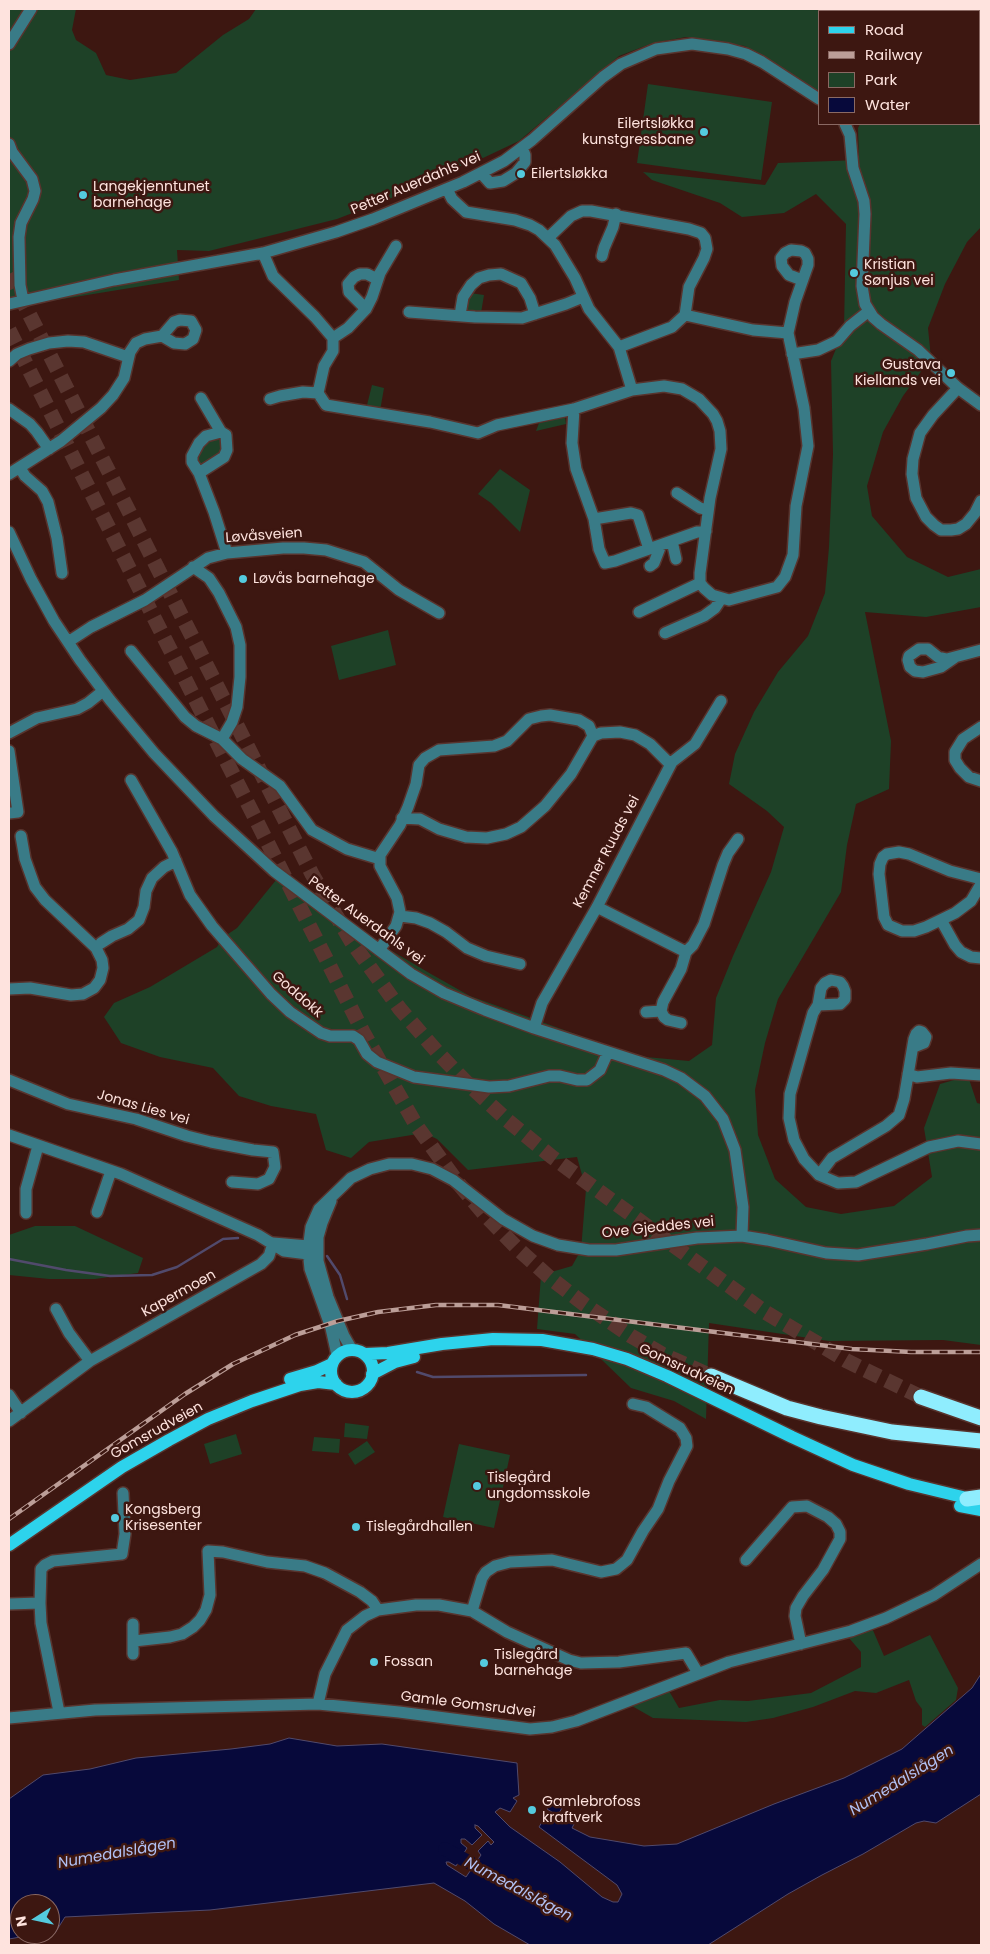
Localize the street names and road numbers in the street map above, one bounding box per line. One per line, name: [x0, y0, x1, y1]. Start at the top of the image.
street label: Petter Auerdahls vei: [349, 149, 483, 219]
street label: Løvåsveien: [225, 525, 303, 547]
street label: Kemner Ruuds vei: [570, 793, 644, 911]
street label: Petter Auerdahls vei: [305, 873, 427, 969]
street label: Goddokk: [268, 968, 326, 1022]
street label: Jonas Lies vei: [95, 1087, 191, 1129]
street label: Ove Gjeddes vei: [601, 1214, 715, 1242]
street label: Kapermoen: [139, 1267, 219, 1321]
street label: Gomsrudveien: [636, 1341, 736, 1399]
street label: Gomsrudveien: [108, 1399, 206, 1463]
street label: Gamle Gomsrudvei: [400, 1688, 536, 1722]

